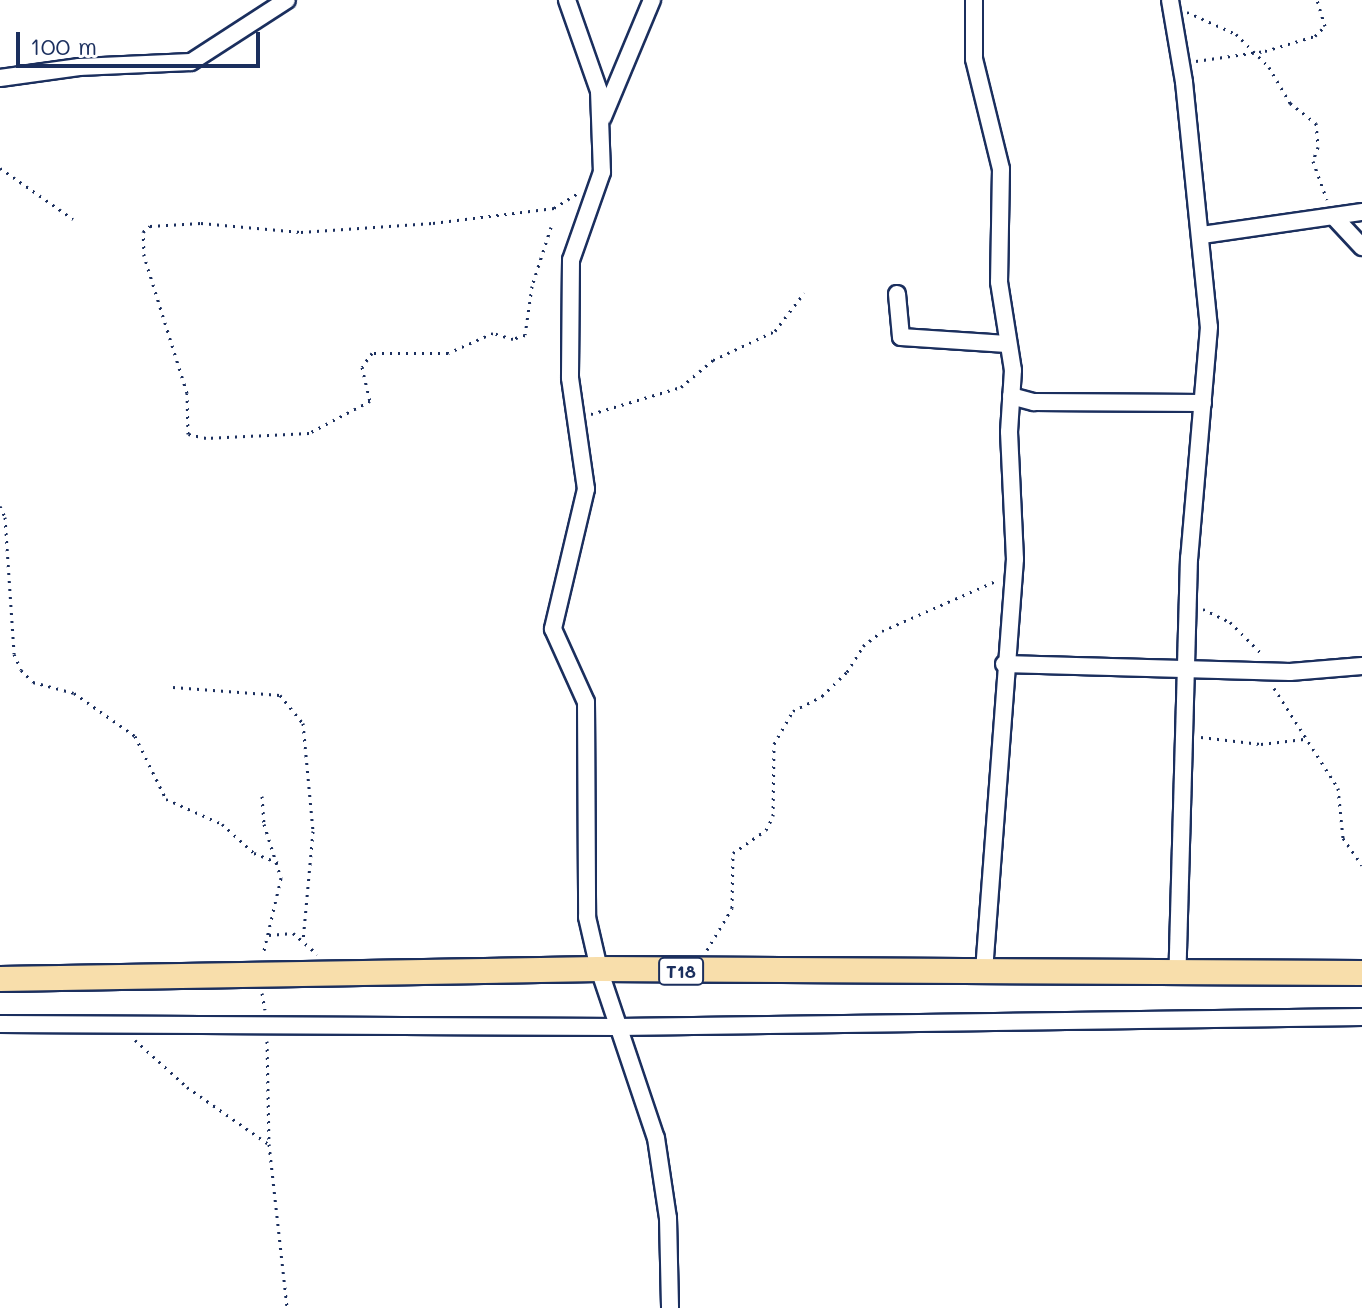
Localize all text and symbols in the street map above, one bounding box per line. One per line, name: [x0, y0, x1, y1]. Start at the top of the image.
scale bar: [20, 16, 264, 66]
text: 100 m: [30, 30, 97, 61]
road number: T18: [657, 957, 705, 985]

